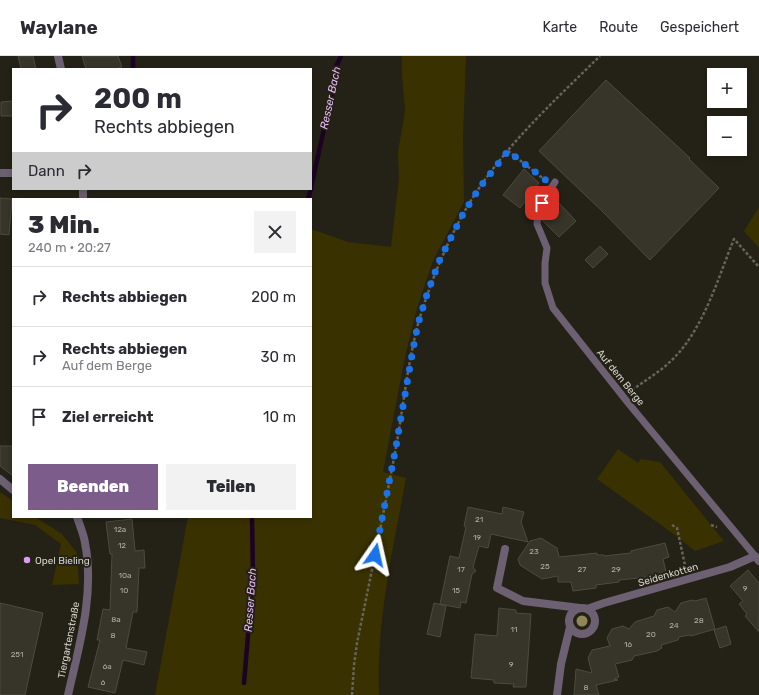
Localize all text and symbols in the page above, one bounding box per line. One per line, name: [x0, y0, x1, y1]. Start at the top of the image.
text: Waylane: [20, 16, 98, 39]
text: Karte: [542, 19, 577, 36]
text: Route: [599, 19, 638, 36]
text: Gespeichert: [660, 19, 739, 36]
water label: Resser Bach: [317, 65, 344, 131]
map controls: [707, 68, 747, 156]
button: +: [707, 68, 747, 108]
text: 200 m: [94, 82, 182, 115]
icon: right: [28, 84, 80, 136]
text: Rechts abbiegen: [94, 116, 235, 138]
button: −: [707, 116, 747, 156]
icon: right: [73, 160, 95, 182]
text: Dann: [28, 162, 65, 180]
pin: [525, 186, 559, 220]
icon: arrive: [531, 192, 553, 214]
text: 3 Min.: [28, 211, 100, 239]
button: close: [254, 211, 296, 253]
text: 240 m · 20:27: [28, 240, 111, 255]
icon: right: [28, 286, 50, 308]
text: Rechts abbiegen: [62, 288, 187, 306]
text: 200 m: [251, 288, 296, 306]
text: Rechts abbiegen: [62, 340, 187, 358]
icon: right: [28, 346, 50, 368]
street label: Auf dem Berge: [594, 347, 647, 409]
text: 30 m: [260, 348, 296, 366]
text: Auf dem Berge: [62, 358, 152, 373]
icon: arrive: [28, 406, 50, 428]
text: Ziel erreicht: [62, 408, 154, 426]
text: 10 m: [263, 408, 296, 426]
button: Beenden: [28, 464, 158, 510]
button: Teilen: [166, 464, 296, 510]
house number: 21: [475, 515, 483, 524]
house number: 12a: [114, 525, 126, 534]
house number: 19: [473, 533, 481, 542]
position arrow: [354, 534, 396, 576]
house number: 12: [118, 541, 126, 550]
house number: 23: [529, 547, 539, 556]
marker: Opel Bieling: [22, 555, 32, 565]
place label: Opel Bieling: [35, 555, 90, 567]
street label: Seidenkotten: [637, 561, 700, 589]
house number: 25: [540, 562, 550, 571]
house number: 17: [457, 565, 465, 574]
house number: 27: [578, 565, 586, 574]
house number: 29: [611, 565, 621, 574]
water label: Resser Bach: [242, 567, 259, 632]
house number: 10a: [119, 571, 131, 580]
house number: 9: [743, 584, 748, 593]
house number: 10: [120, 586, 128, 595]
house number: 15: [452, 586, 460, 595]
street label: Tiergartenstraße: [56, 600, 82, 680]
house number: 8a: [111, 615, 121, 624]
house number: 28: [694, 616, 704, 625]
house number: 24: [669, 621, 679, 630]
house number: 11: [511, 625, 517, 634]
house number: 20: [646, 630, 656, 639]
house number: 8: [110, 631, 116, 640]
house number: 16: [624, 640, 632, 649]
house number: 251: [11, 650, 23, 659]
house number: 9: [509, 660, 514, 669]
house number: 6a: [102, 662, 112, 671]
house number: 6: [101, 678, 106, 687]
house number: 8: [583, 683, 589, 692]

